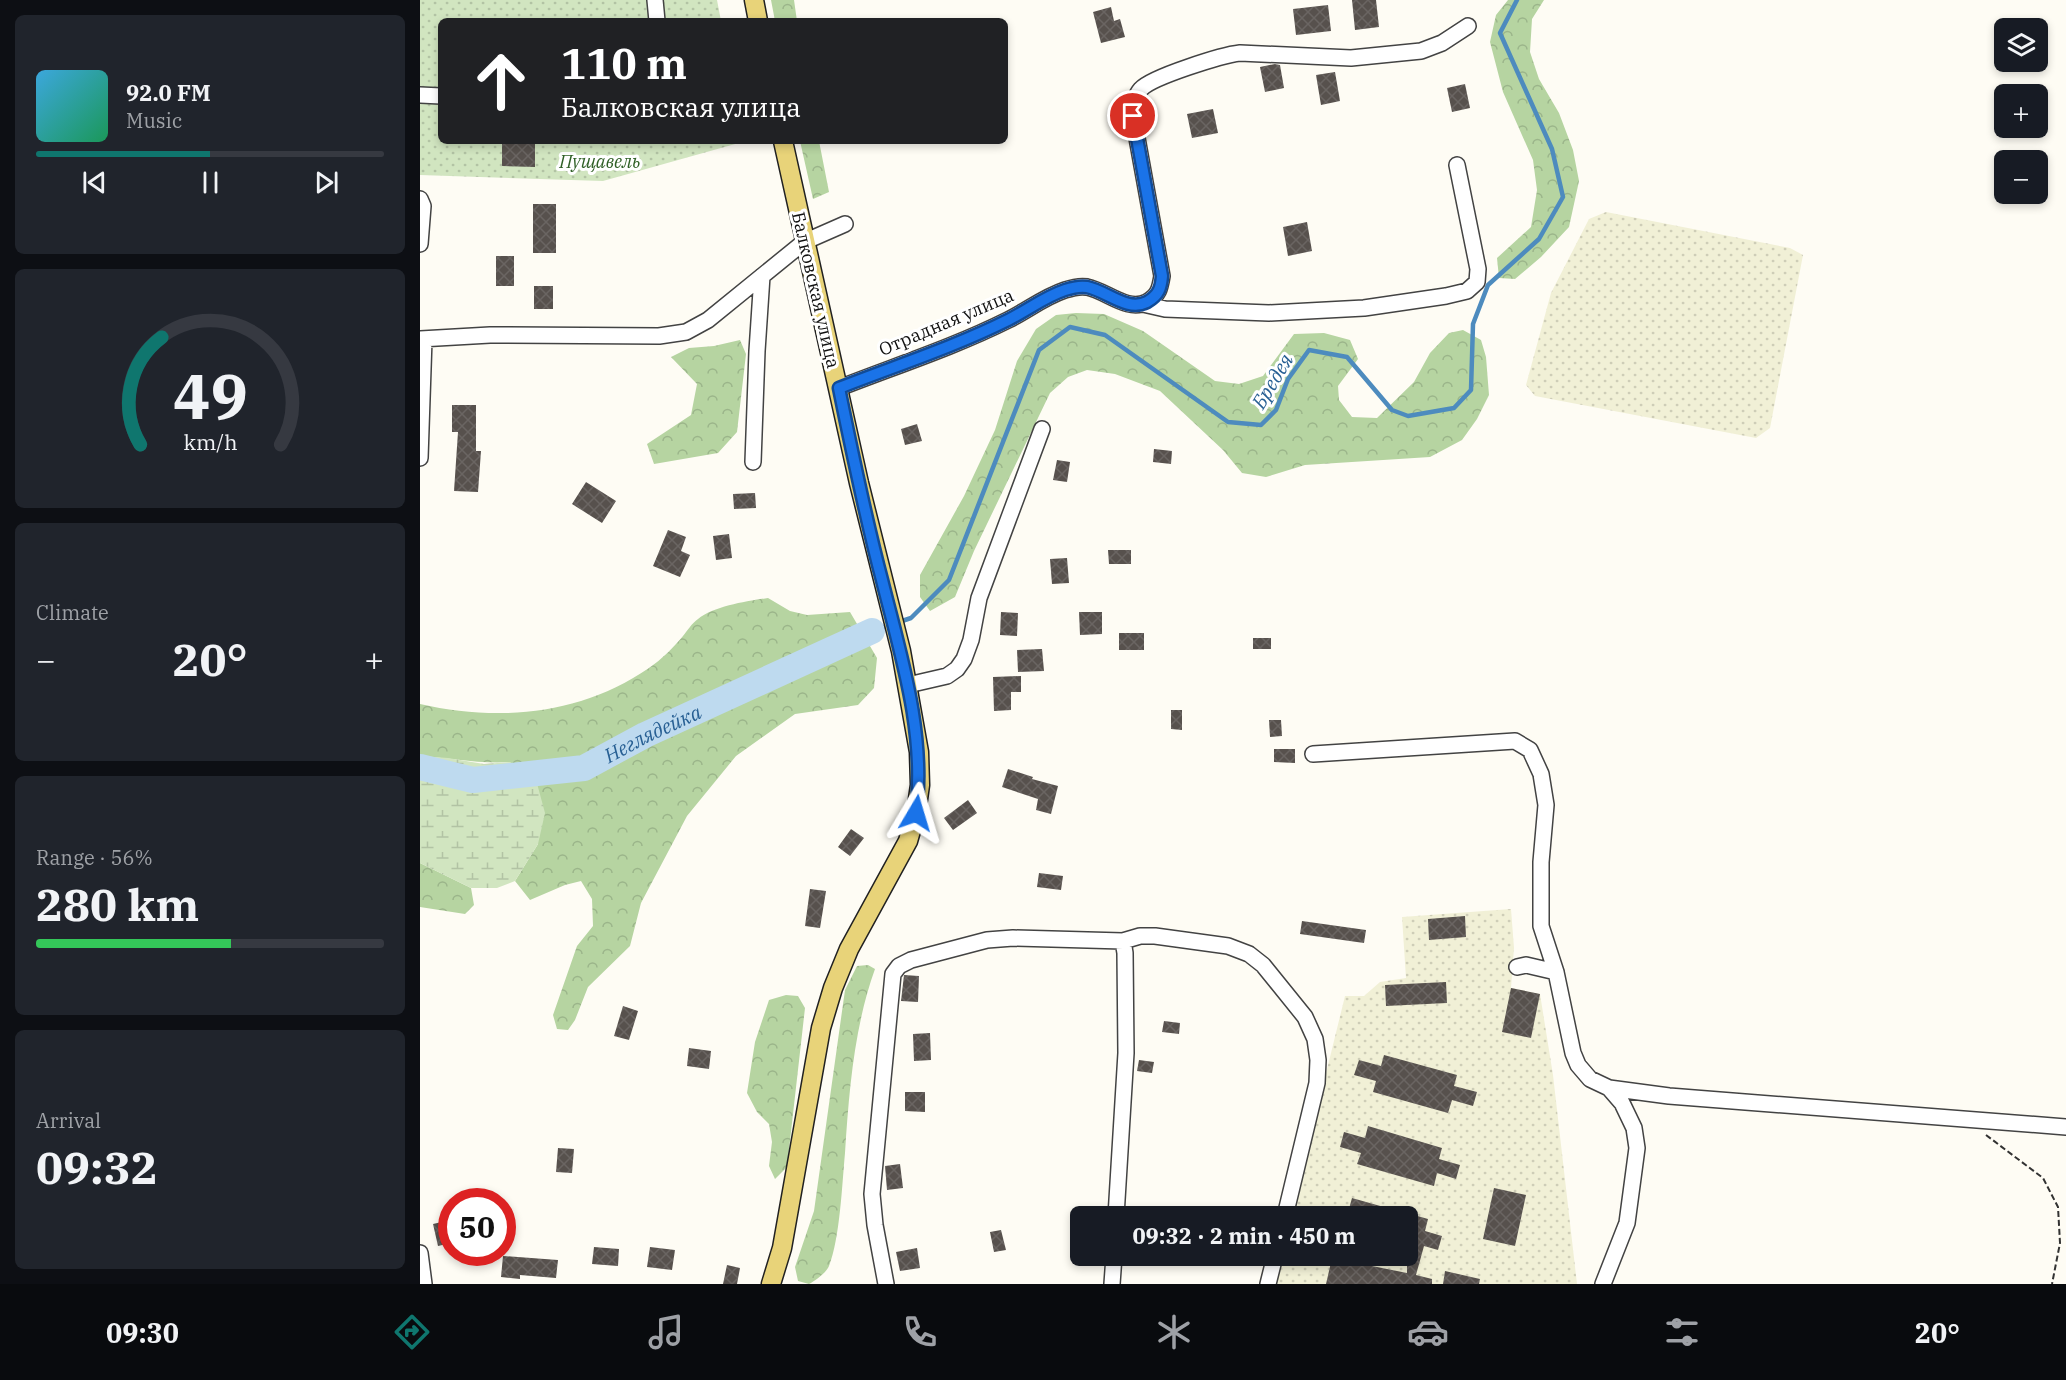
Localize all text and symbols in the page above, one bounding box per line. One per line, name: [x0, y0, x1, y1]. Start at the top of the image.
map controls: [1994, 18, 2048, 204]
button: layers: [1994, 18, 2048, 72]
text: 110 m: [561, 36, 687, 91]
icon: ahead: [462, 42, 540, 120]
text: 92.0 FM: [126, 78, 211, 107]
button: +: [1994, 84, 2048, 138]
text: Балковская улица: [561, 89, 801, 124]
pin: [1107, 90, 1158, 141]
icon: arrive: [1116, 99, 1149, 132]
text: Music: [126, 107, 182, 134]
park label: Пущавель: [558, 150, 641, 173]
button: −: [1994, 150, 2048, 204]
icon: previous: [78, 166, 111, 199]
icon: pause: [194, 166, 227, 199]
icon: next: [310, 166, 343, 199]
street label: Балковская улица: [787, 209, 845, 371]
street label: Отрадная улица: [875, 283, 1017, 361]
water label: Бредея: [1244, 348, 1299, 415]
text: 49: [173, 355, 247, 436]
text: km/h: [183, 429, 237, 457]
text: Climate: [36, 599, 109, 626]
text: 20°: [172, 630, 248, 688]
text: −: [36, 638, 56, 681]
text: +: [364, 638, 384, 681]
water label: Неглядейка: [598, 698, 705, 769]
position arrow: [884, 781, 948, 845]
text: Range · 56%: [36, 844, 153, 871]
text: 280 km: [36, 875, 199, 933]
text: Arrival: [36, 1107, 101, 1134]
text: 09:32: [36, 1138, 158, 1196]
speed limit sign: 50: [438, 1188, 516, 1266]
text: 09:32 · 2 min · 450 m: [1132, 1221, 1356, 1250]
icon: directions: [391, 1311, 433, 1353]
icon: music: [645, 1311, 687, 1353]
icon: phone: [899, 1311, 941, 1353]
icon: climate: [1153, 1311, 1195, 1353]
icon: car: [1407, 1311, 1449, 1353]
icon: filters: [1661, 1311, 1703, 1353]
text: 09:30: [106, 1315, 179, 1350]
text: 20°: [1915, 1315, 1960, 1350]

